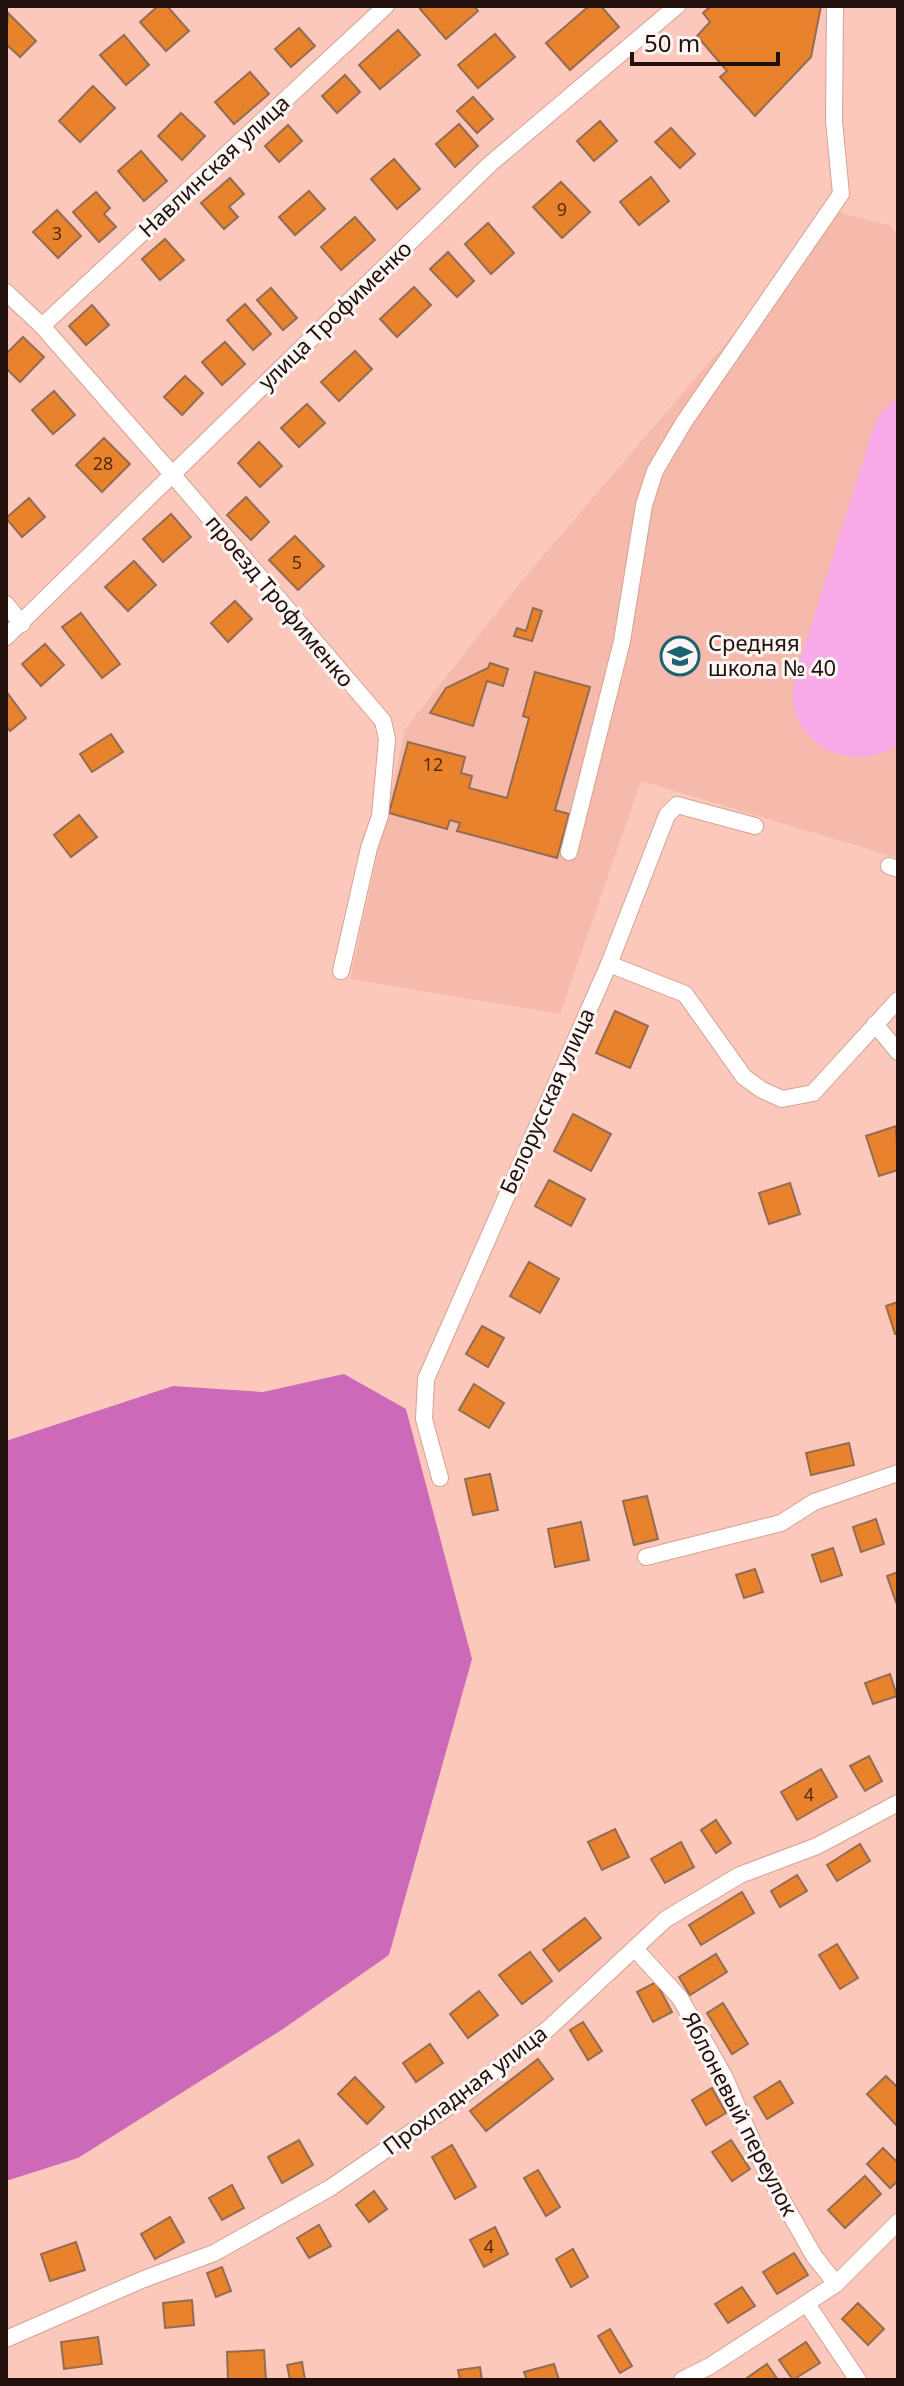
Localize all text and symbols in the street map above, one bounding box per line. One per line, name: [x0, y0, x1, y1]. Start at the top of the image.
scale bar: [632, 16, 778, 66]
text: 50 m: [644, 26, 700, 59]
street label: Навлинская улица: [131, 87, 295, 243]
house number: 9: [557, 197, 567, 221]
house number: 3: [52, 221, 62, 245]
street label: улица Трофименко: [251, 233, 418, 396]
house number: 28: [93, 451, 113, 475]
street label: проезд Трофименко: [200, 508, 362, 693]
house number: 5: [292, 550, 302, 574]
place label: Средняя школа № 40: [708, 627, 836, 682]
school or university icon: Средняя школа № 40: [659, 635, 701, 677]
house number: 12: [423, 752, 443, 776]
street label: Белорусская улица: [492, 1003, 601, 1198]
house number: 4: [804, 1782, 814, 1806]
street label: Яблоневый переулок: [676, 2006, 806, 2221]
street label: Прохладная улица: [376, 2018, 553, 2161]
house number: 4: [484, 2234, 494, 2258]

